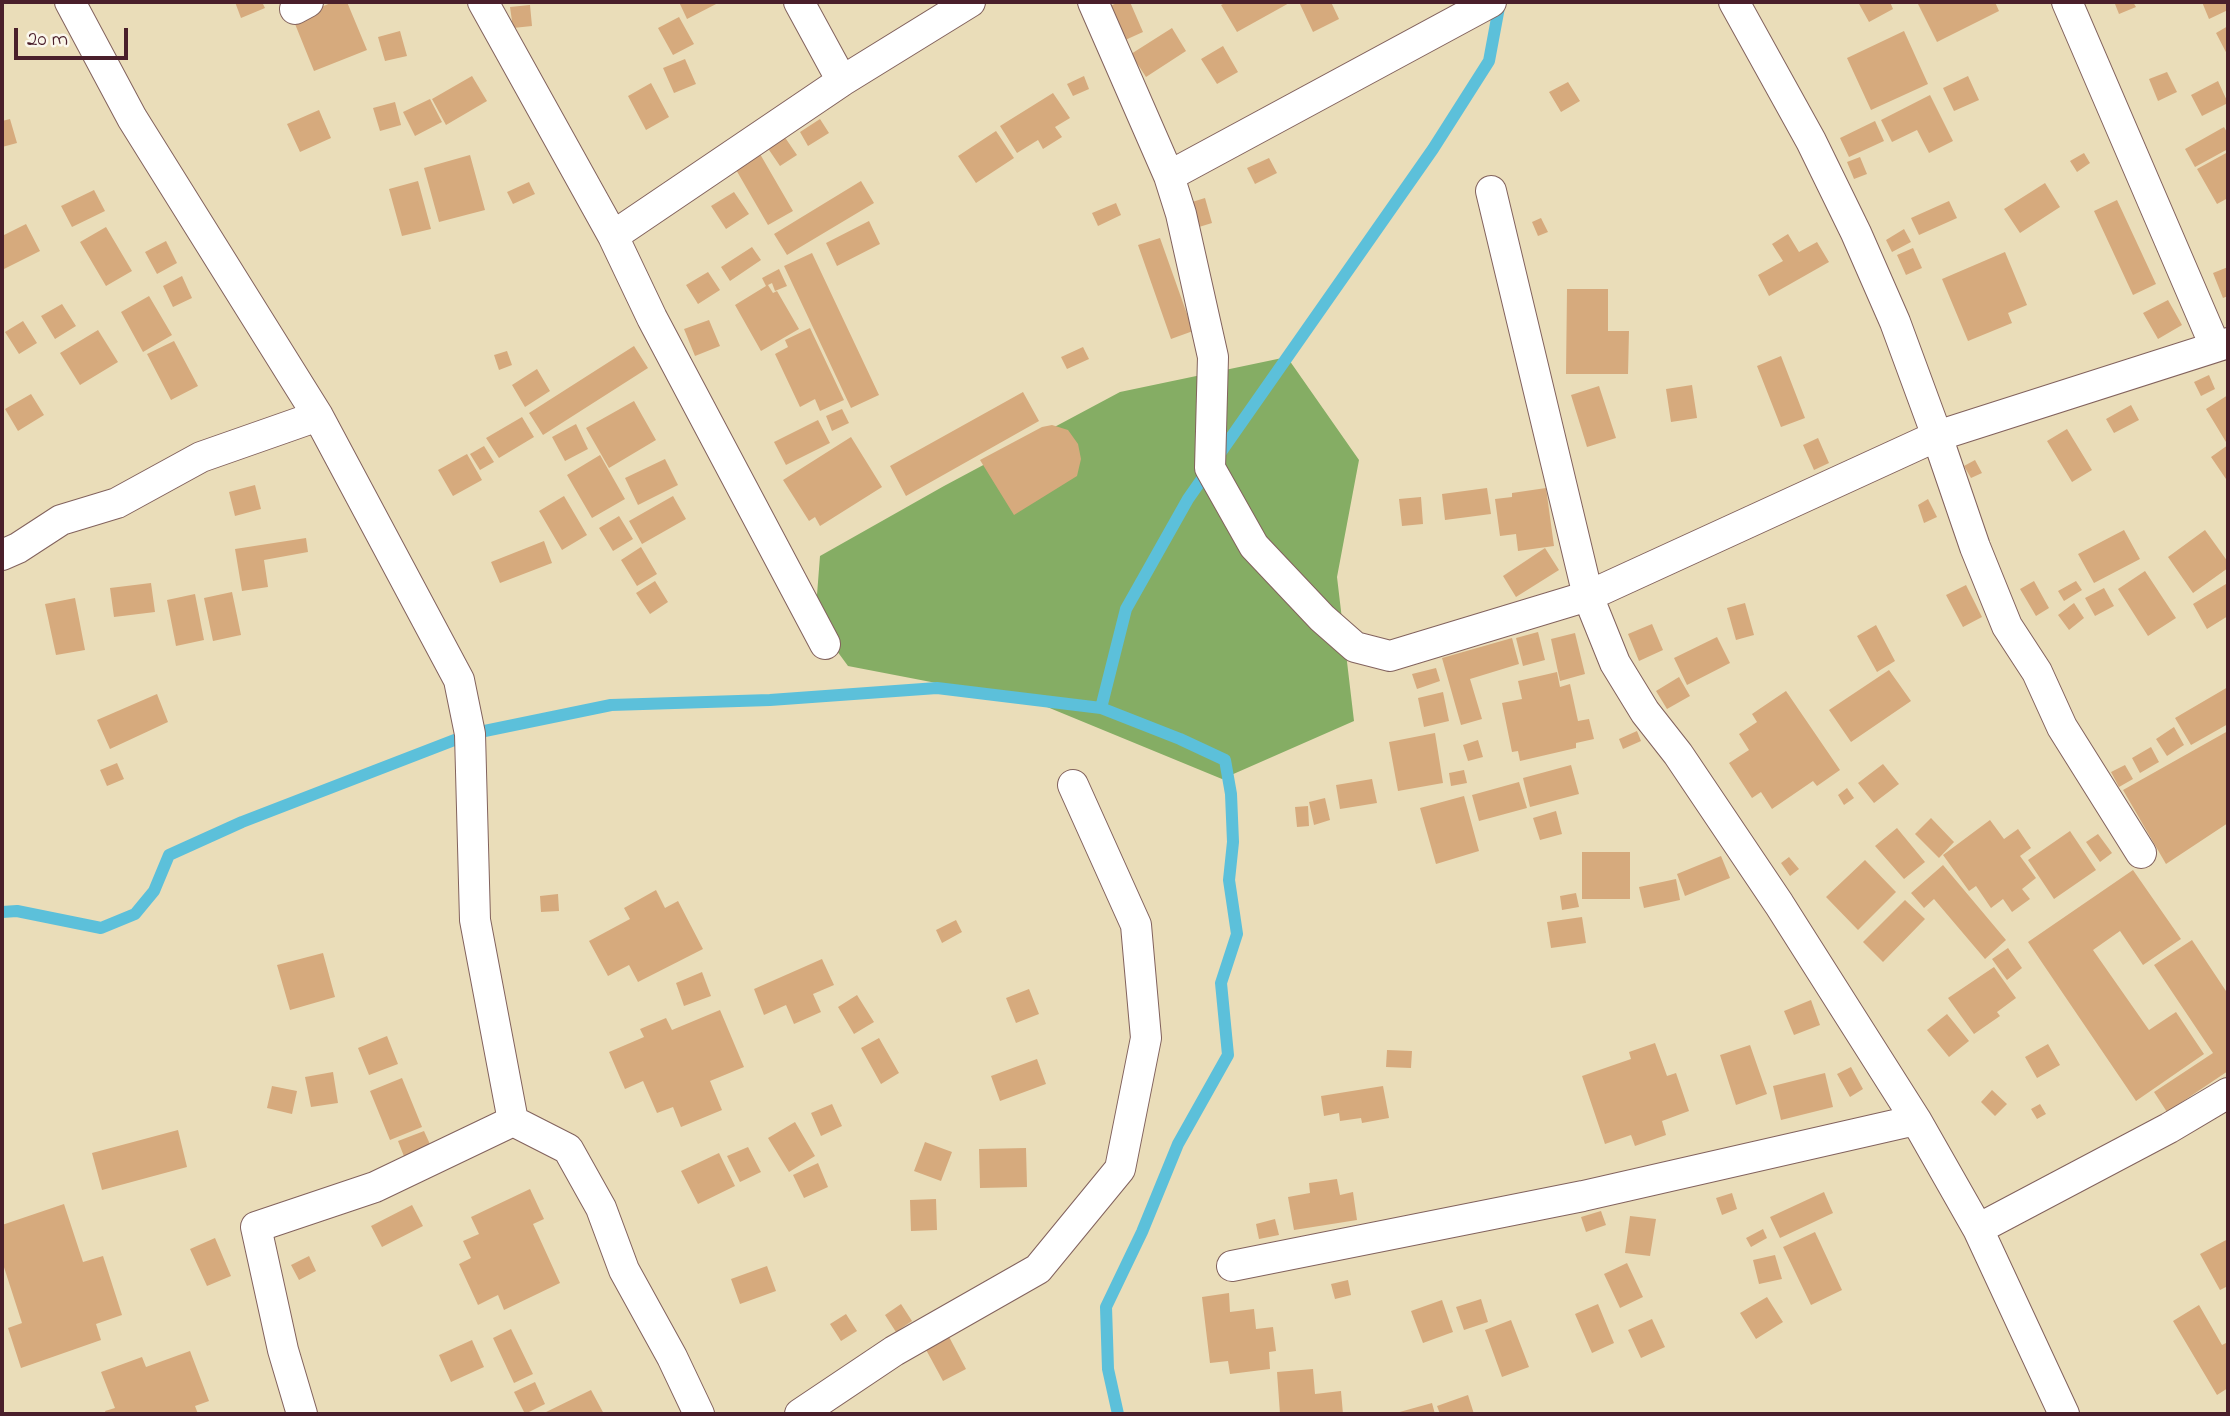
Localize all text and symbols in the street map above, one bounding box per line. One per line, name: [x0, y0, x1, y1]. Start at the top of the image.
scale bar: [18, 14, 131, 58]
text: 20 m: [27, 25, 68, 55]

